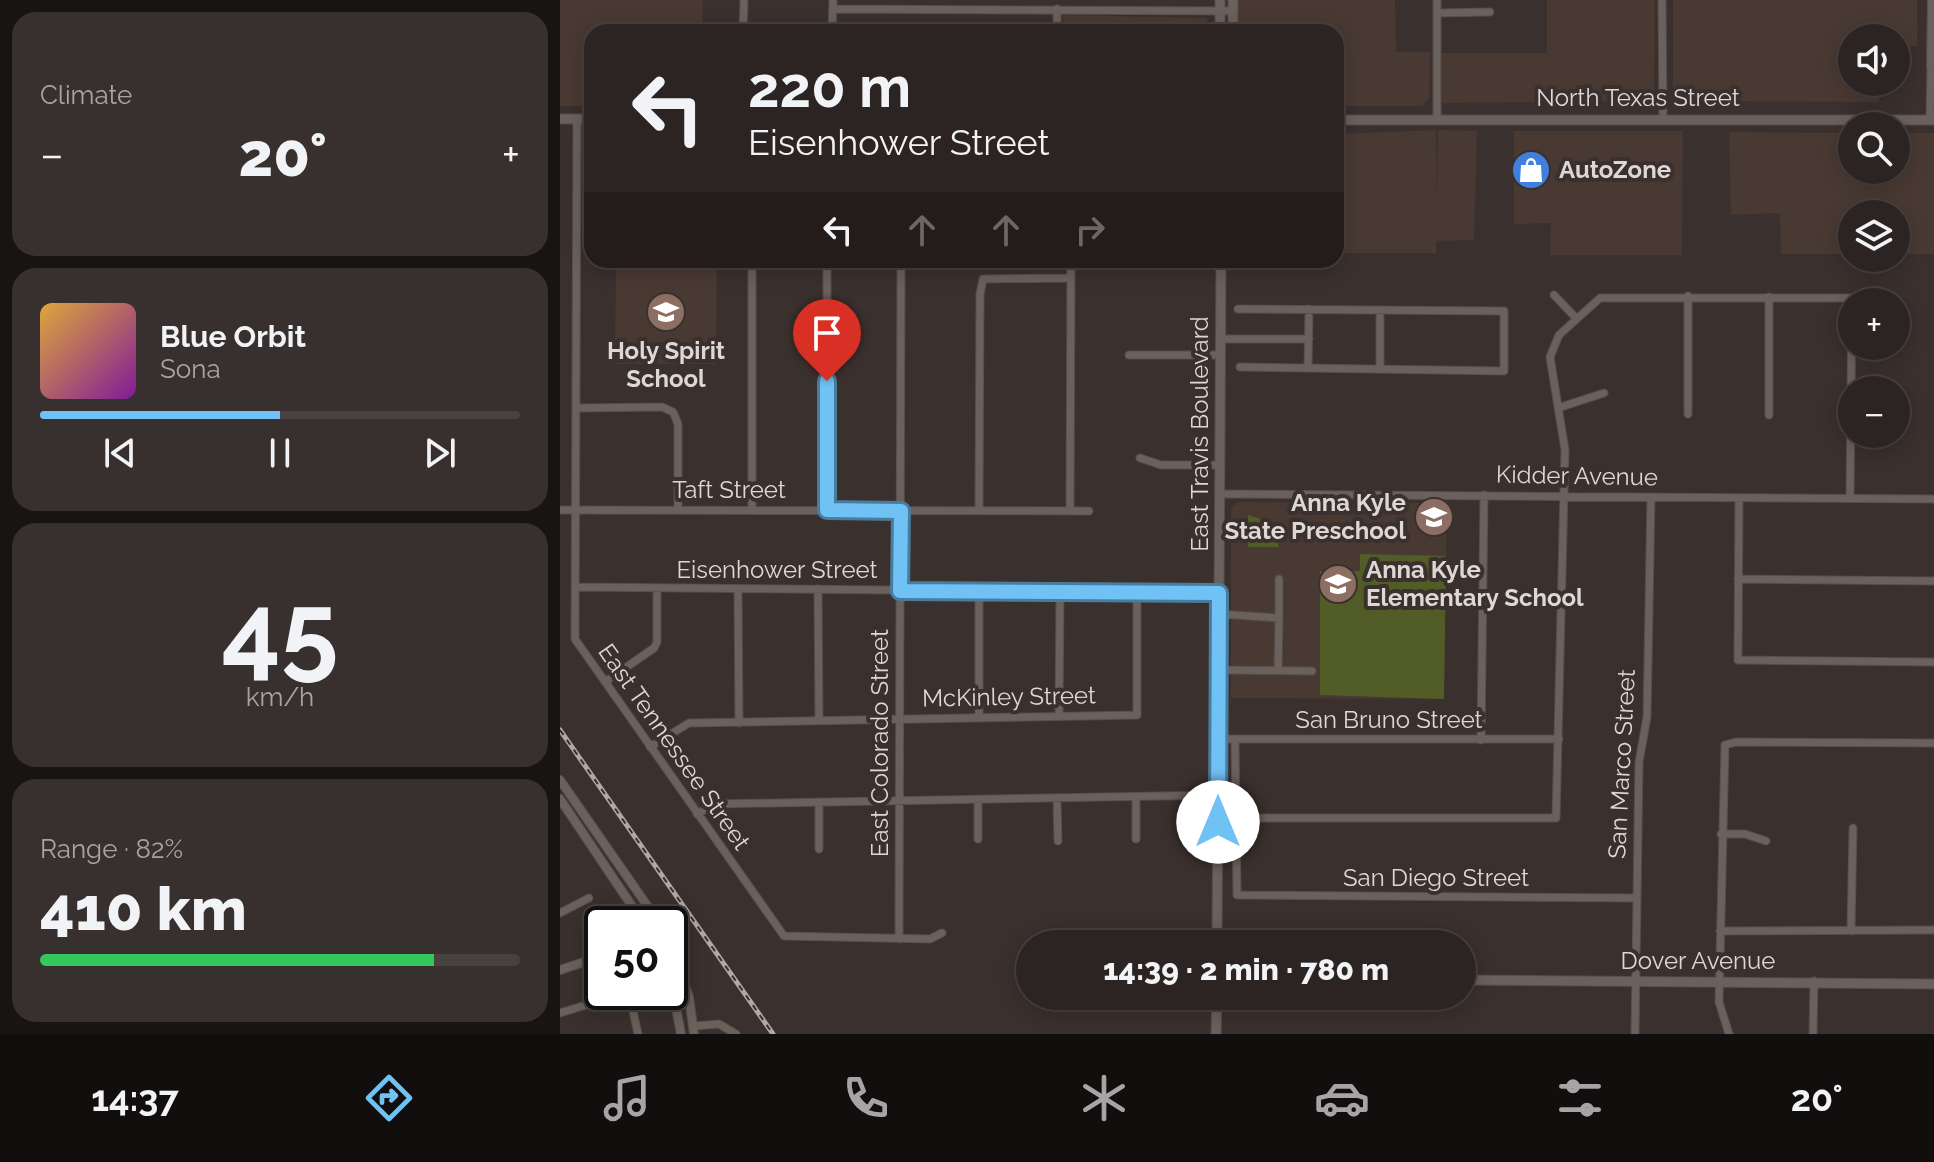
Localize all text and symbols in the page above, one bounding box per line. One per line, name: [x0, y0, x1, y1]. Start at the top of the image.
map controls: [1838, 24, 1910, 448]
button: sound: [1838, 24, 1910, 96]
text: 220 m: [748, 54, 911, 120]
icon: left: [616, 56, 720, 160]
text: Climate: [40, 80, 132, 110]
street label: North Texas Street: [1536, 83, 1740, 112]
button: search: [1838, 112, 1910, 184]
text: 20°: [239, 120, 327, 190]
text: Eisenhower Street: [748, 121, 1050, 163]
text: −: [40, 129, 64, 180]
text: +: [502, 129, 520, 180]
shop icon: AutoZone: [1510, 149, 1552, 191]
place label: AutoZone: [1559, 155, 1671, 184]
button: layers: [1838, 200, 1910, 272]
icon: left: [816, 208, 860, 252]
icon: ahead: [900, 208, 944, 252]
icon: ahead: [984, 208, 1028, 252]
icon: right: [1068, 208, 1112, 252]
button: +: [1838, 288, 1910, 360]
school or university icon: Holy Spirit School: [645, 291, 687, 333]
pin: [793, 299, 861, 381]
icon: arrive: [805, 311, 849, 355]
street label: East Travis Boulevard: [1185, 316, 1214, 552]
text: Blue Orbit: [160, 319, 306, 354]
place label: Holy Spirit School: [607, 336, 725, 393]
text: Sona: [160, 354, 221, 384]
button: −: [1838, 376, 1910, 448]
icon: previous: [98, 431, 142, 475]
icon: pause: [258, 431, 302, 475]
icon: next: [418, 431, 462, 475]
street label: Kidder Avenue: [1496, 460, 1658, 491]
street label: Taft Street: [672, 475, 786, 504]
place label: Anna Kyle State Preschool: [1224, 488, 1406, 545]
school or university icon: Anna Kyle State Preschool: [1413, 496, 1455, 538]
street label: Eisenhower Street: [676, 555, 878, 584]
place label: Anna Kyle Elementary School: [1366, 555, 1584, 612]
school or university icon: Anna Kyle Elementary School: [1317, 563, 1359, 605]
text: 45: [221, 569, 339, 691]
street label: East Colorado Street: [865, 629, 894, 857]
street label: East Tennessee Street: [592, 638, 756, 855]
street label: San Marco Street: [1602, 668, 1641, 860]
street label: McKinley Street: [922, 680, 1096, 713]
text: km/h: [246, 682, 314, 712]
street label: San Bruno Street: [1295, 705, 1483, 734]
position arrow: [1176, 780, 1260, 864]
text: Range · 82%: [40, 834, 183, 864]
street label: San Diego Street: [1343, 863, 1529, 892]
text: 410 km: [40, 874, 247, 944]
speed limit sign: 50: [584, 906, 688, 1010]
street label: Dover Avenue: [1621, 946, 1775, 975]
text: 14:39 · 2 min · 780 m: [1103, 952, 1389, 987]
icon: directions: [361, 1070, 417, 1126]
icon: music: [599, 1070, 655, 1126]
icon: phone: [838, 1070, 894, 1126]
icon: climate: [1076, 1070, 1132, 1126]
icon: car: [1314, 1070, 1370, 1126]
icon: filters: [1552, 1070, 1608, 1126]
text: 14:37: [91, 1077, 179, 1119]
text: 20°: [1791, 1077, 1843, 1119]

